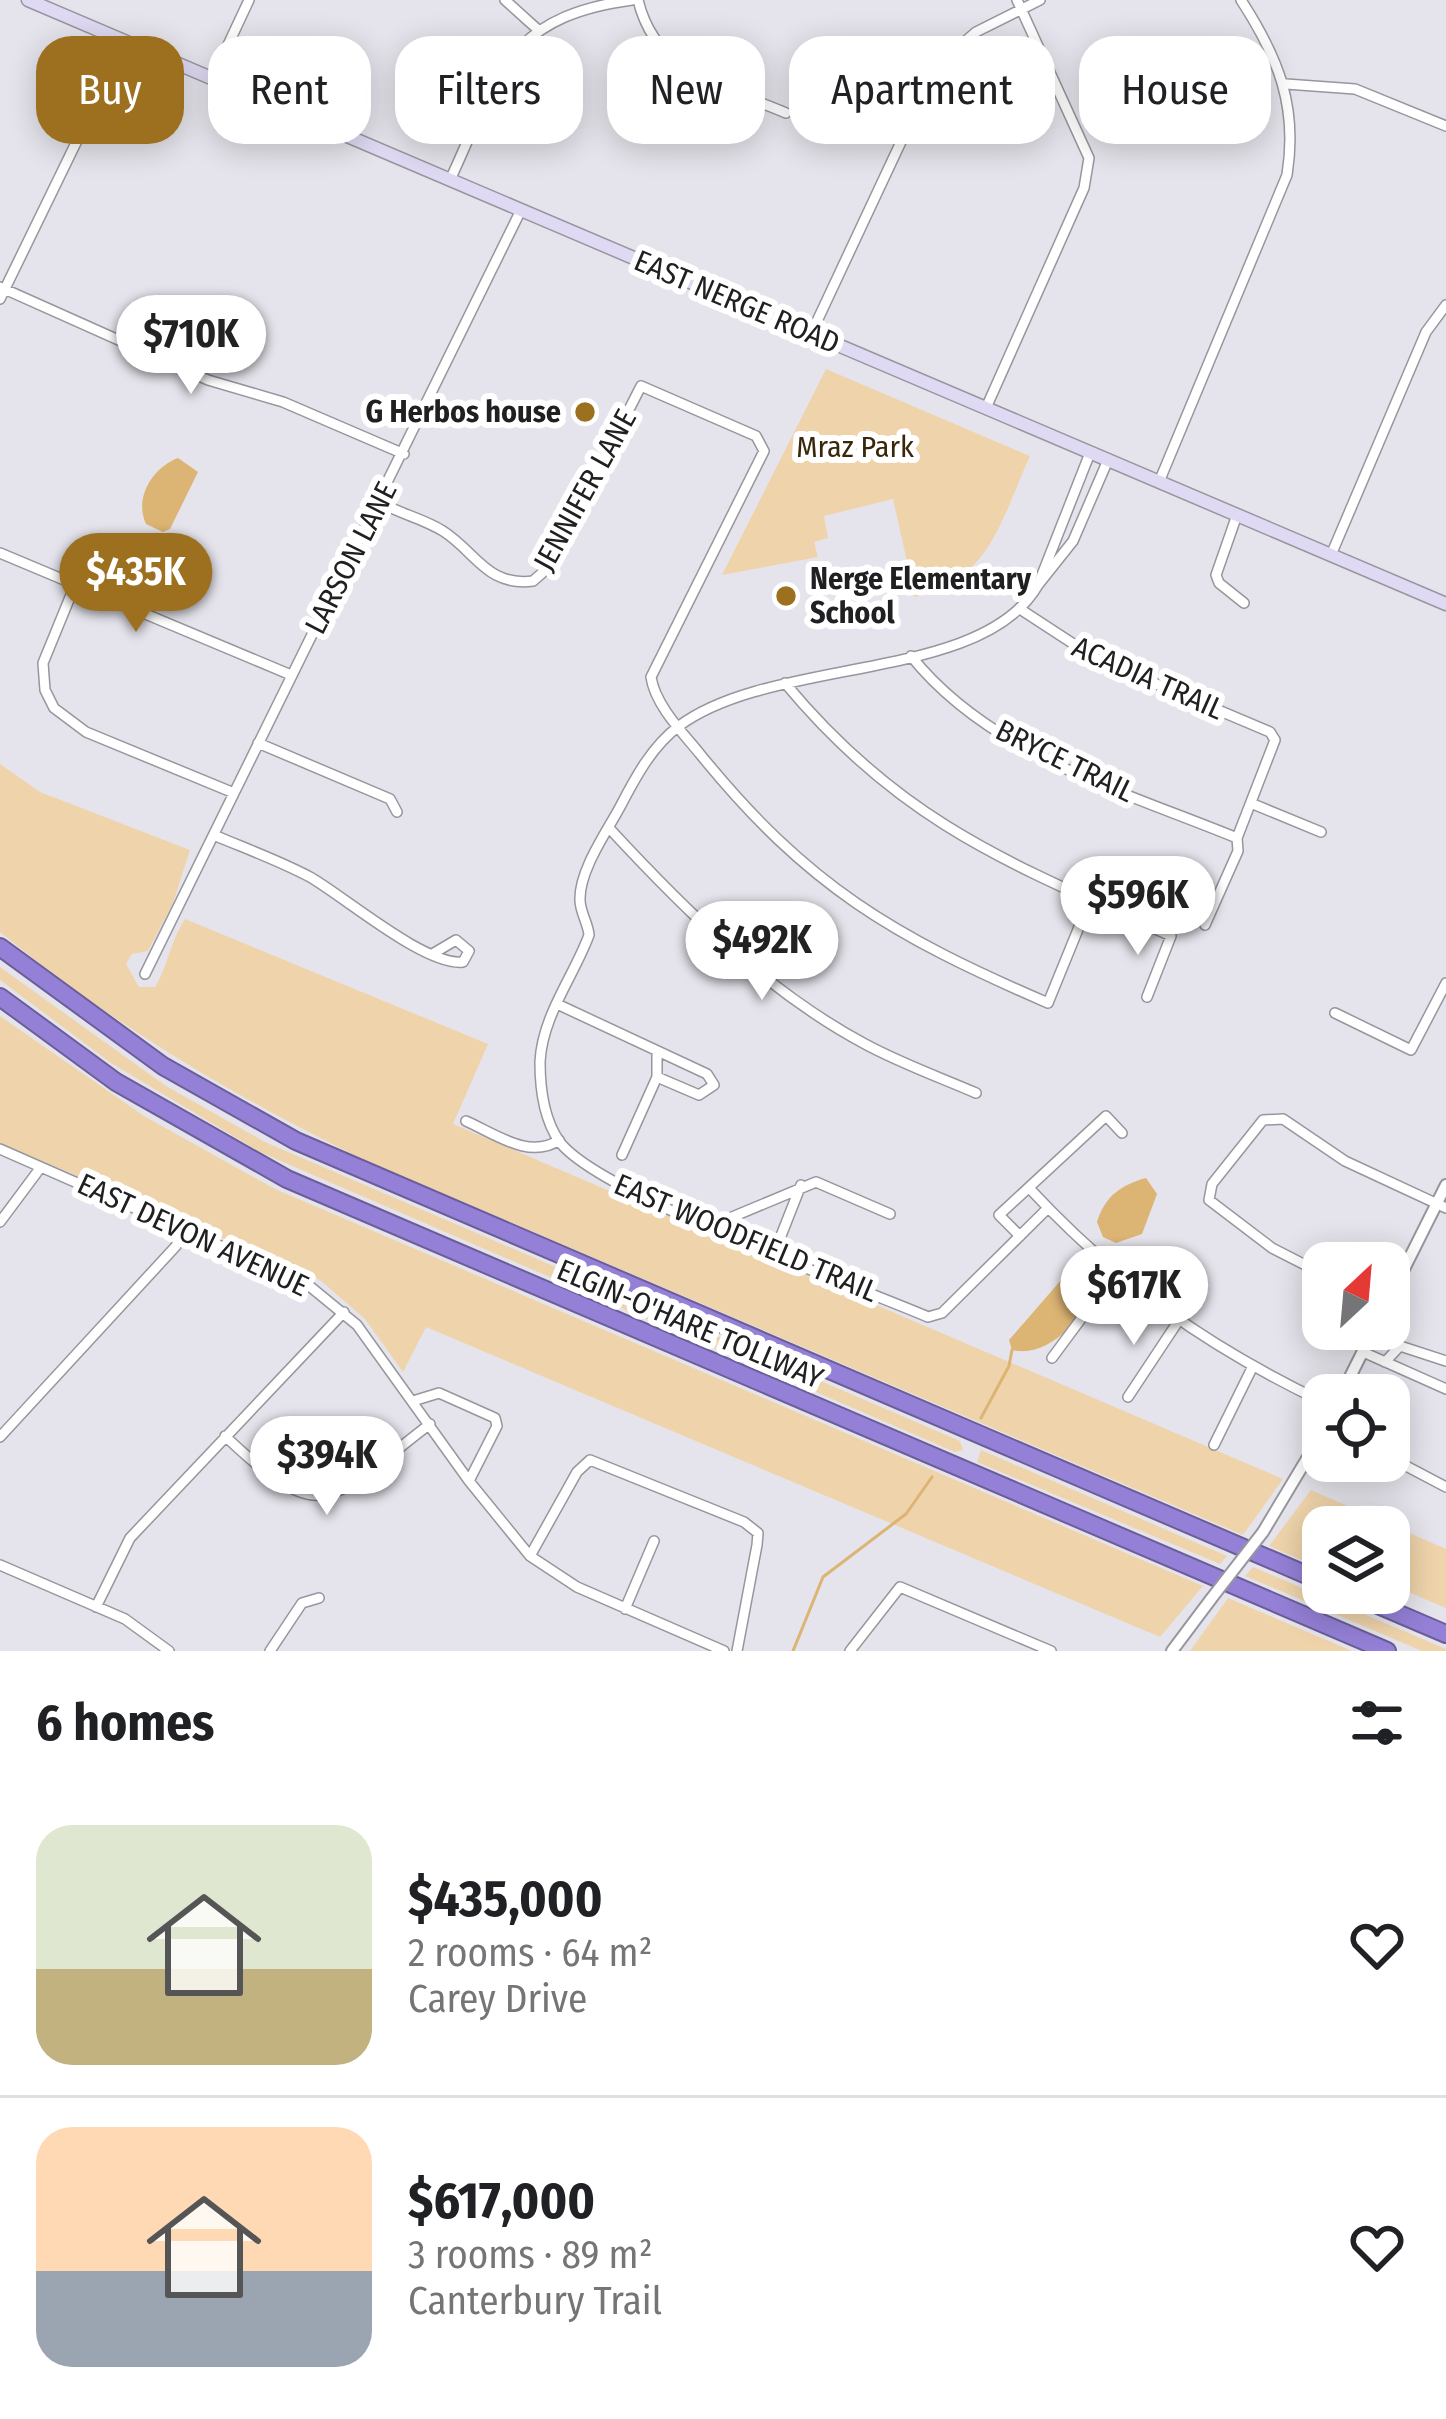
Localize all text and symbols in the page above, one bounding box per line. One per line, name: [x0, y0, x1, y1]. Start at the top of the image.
chip: Buy: [36, 36, 184, 144]
chip: Rent: [208, 36, 371, 144]
chip: Filters: [395, 36, 583, 144]
chip: New: [607, 36, 765, 144]
chip: Apartment: [789, 36, 1055, 144]
chip: House: [1079, 36, 1271, 144]
street label: EAST NERGE ROAD: [629, 243, 845, 361]
pin: $710K: [107, 295, 275, 397]
text: $710K: [143, 311, 239, 357]
place label: G Herbos house: [365, 394, 561, 430]
marker: G Herbos house: [572, 399, 598, 425]
street label: JENNIFER LANE: [526, 403, 644, 577]
park label: Mraz Park: [796, 429, 914, 465]
street label: LARSON LANE: [297, 476, 405, 640]
pin: $435K: [52, 533, 220, 635]
text: $435K: [86, 549, 186, 595]
place label: Nerge Elementary School: [810, 561, 1032, 631]
marker: Nerge Elementary School: [773, 583, 799, 609]
street label: ACADIA TRAIL: [1067, 629, 1229, 727]
street label: BRYCE TRAIL: [990, 712, 1140, 810]
pin: $596K: [1054, 856, 1222, 958]
text: $596K: [1087, 872, 1189, 918]
pin: $492K: [678, 901, 846, 1003]
text: $492K: [712, 917, 812, 963]
street label: EAST DEVON AVENUE: [72, 1166, 314, 1304]
street label: EAST WOODFIELD TRAIL: [609, 1166, 883, 1310]
north arrow: [1302, 1242, 1410, 1350]
map controls: [1302, 1242, 1410, 1614]
pin: $617K: [1050, 1246, 1218, 1348]
street label: ELGIN-O'HARE TOLLWAY: [552, 1252, 828, 1396]
text: $617K: [1087, 1262, 1181, 1308]
button: locate: [1302, 1374, 1410, 1482]
pin: $394K: [243, 1416, 411, 1518]
text: $394K: [277, 1432, 377, 1478]
button: layers: [1302, 1506, 1410, 1614]
icon: filters: [1344, 1690, 1410, 1756]
text: 6 homes: [36, 1692, 214, 1754]
text: $435,000: [408, 1868, 603, 1930]
icon: home: [132, 1873, 276, 2017]
icon: heart: [1344, 1912, 1410, 1978]
text: 2 rooms · 64 m²: [408, 1930, 652, 1976]
text: Carey Drive: [408, 1976, 587, 2022]
text: $617,000: [408, 2170, 595, 2232]
icon: home: [132, 2175, 276, 2319]
icon: heart: [1344, 2214, 1410, 2280]
text: 3 rooms · 89 m²: [408, 2232, 653, 2278]
text: Canterbury Trail: [408, 2278, 662, 2324]

